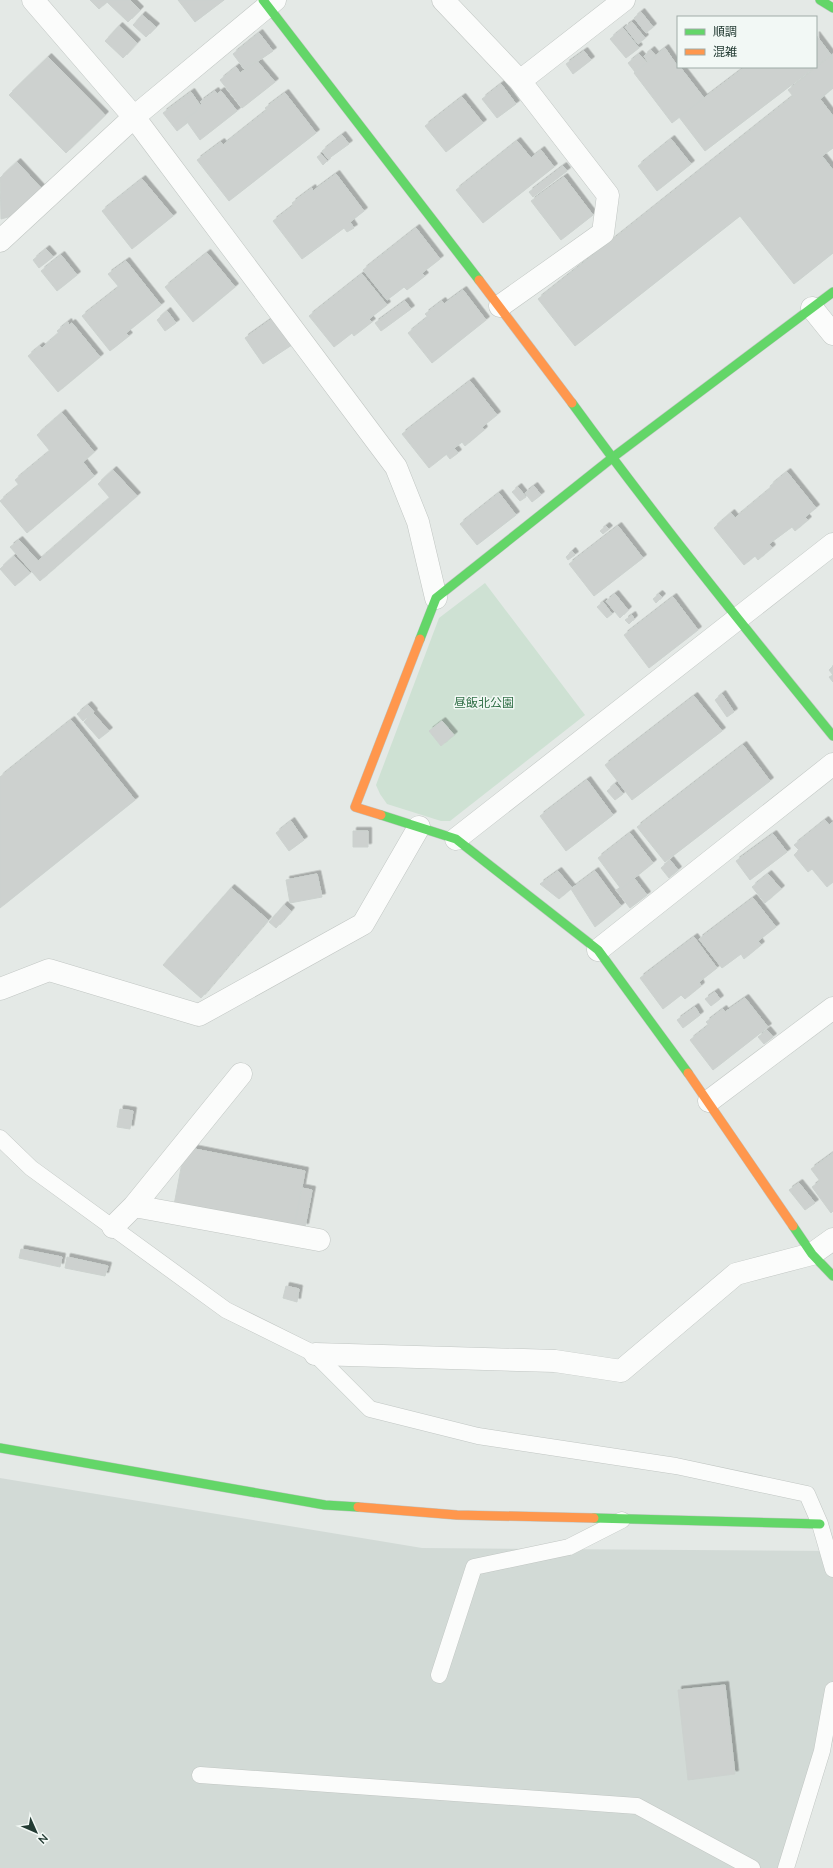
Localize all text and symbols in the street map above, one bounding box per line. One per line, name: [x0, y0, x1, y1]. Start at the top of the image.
legend: [677, 16, 817, 68]
text: 順調: [713, 24, 737, 40]
text: 混雑: [713, 44, 737, 60]
park label: 昼飯北公園: [454, 695, 514, 711]
north arrow: [16, 1812, 56, 1852]
text: N: [35, 1831, 51, 1847]

